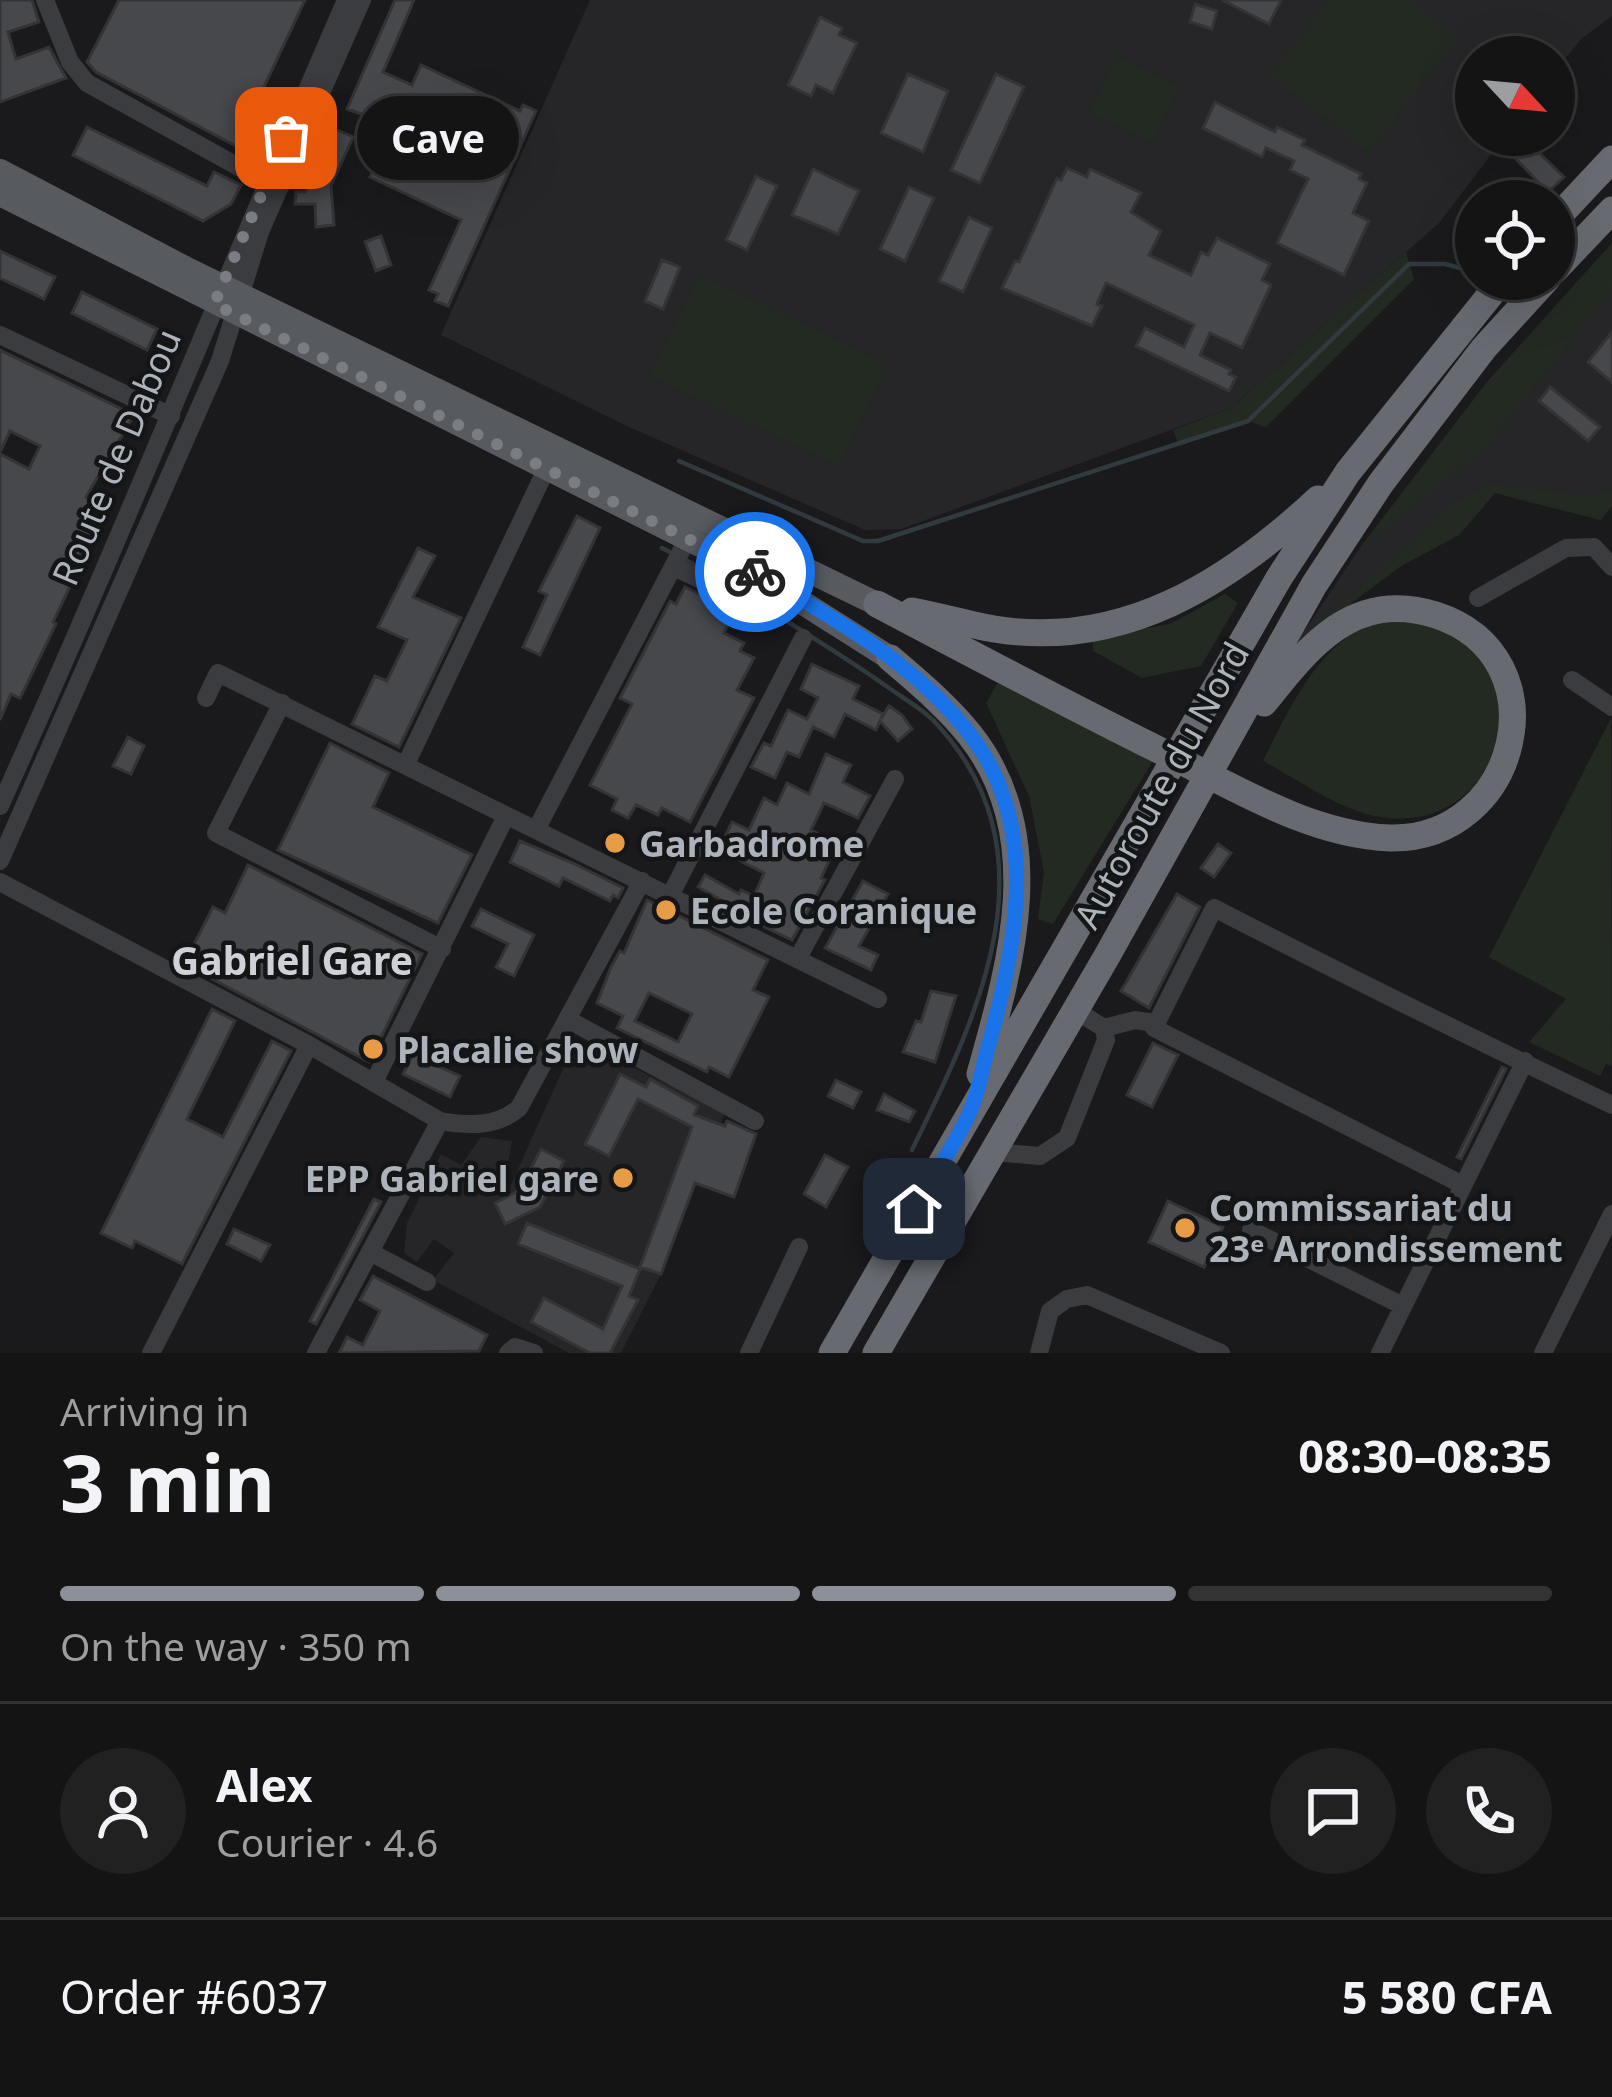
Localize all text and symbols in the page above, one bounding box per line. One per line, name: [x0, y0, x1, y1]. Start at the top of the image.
north arrow: [1455, 36, 1575, 156]
map controls: [1455, 36, 1575, 300]
pin: [235, 87, 337, 189]
callout: Cave: [358, 96, 520, 180]
icon: bag: [253, 105, 319, 171]
text: Cave: [391, 111, 485, 164]
button: locate: [1455, 180, 1575, 300]
street label: Route de Dabou: [40, 322, 192, 592]
courier: [695, 512, 815, 632]
icon: bike: [722, 539, 788, 605]
street label: Autoroute du Nord: [1062, 633, 1260, 937]
place label: Garbadrome: [639, 819, 864, 868]
marker: Garbadrome: [602, 830, 628, 856]
place label: Ecole Coranique: [690, 886, 977, 935]
marker: Ecole Coranique: [653, 897, 679, 923]
district label: Gabriel Gare: [171, 933, 413, 986]
place label: Placalie show: [397, 1025, 638, 1074]
marker: Placalie show: [360, 1036, 386, 1062]
place label: EPP Gabriel gare: [305, 1154, 599, 1203]
pin: [863, 1158, 965, 1260]
marker: EPP Gabriel gare: [610, 1165, 636, 1191]
icon: home: [881, 1176, 947, 1242]
place label: Commissariat du 23ᵉ Arrondissement: [1209, 1183, 1563, 1273]
marker: Commissariat du 23ᵉ Arrondissement: [1172, 1215, 1198, 1241]
text: Arriving in: [60, 1384, 249, 1437]
text: 08:30–08:35: [1298, 1425, 1552, 1486]
text: 3 min: [60, 1429, 275, 1535]
text: On the way · 350 m: [60, 1619, 412, 1672]
button: person: [60, 1748, 186, 1874]
button: chat: [1270, 1748, 1396, 1874]
button: phone: [1426, 1748, 1552, 1874]
text: Alex: [216, 1754, 313, 1815]
text: Courier · 4.6: [216, 1815, 438, 1868]
text: Order #6037: [60, 1966, 328, 2027]
text: 5 580 CFA: [1342, 1966, 1552, 2027]

